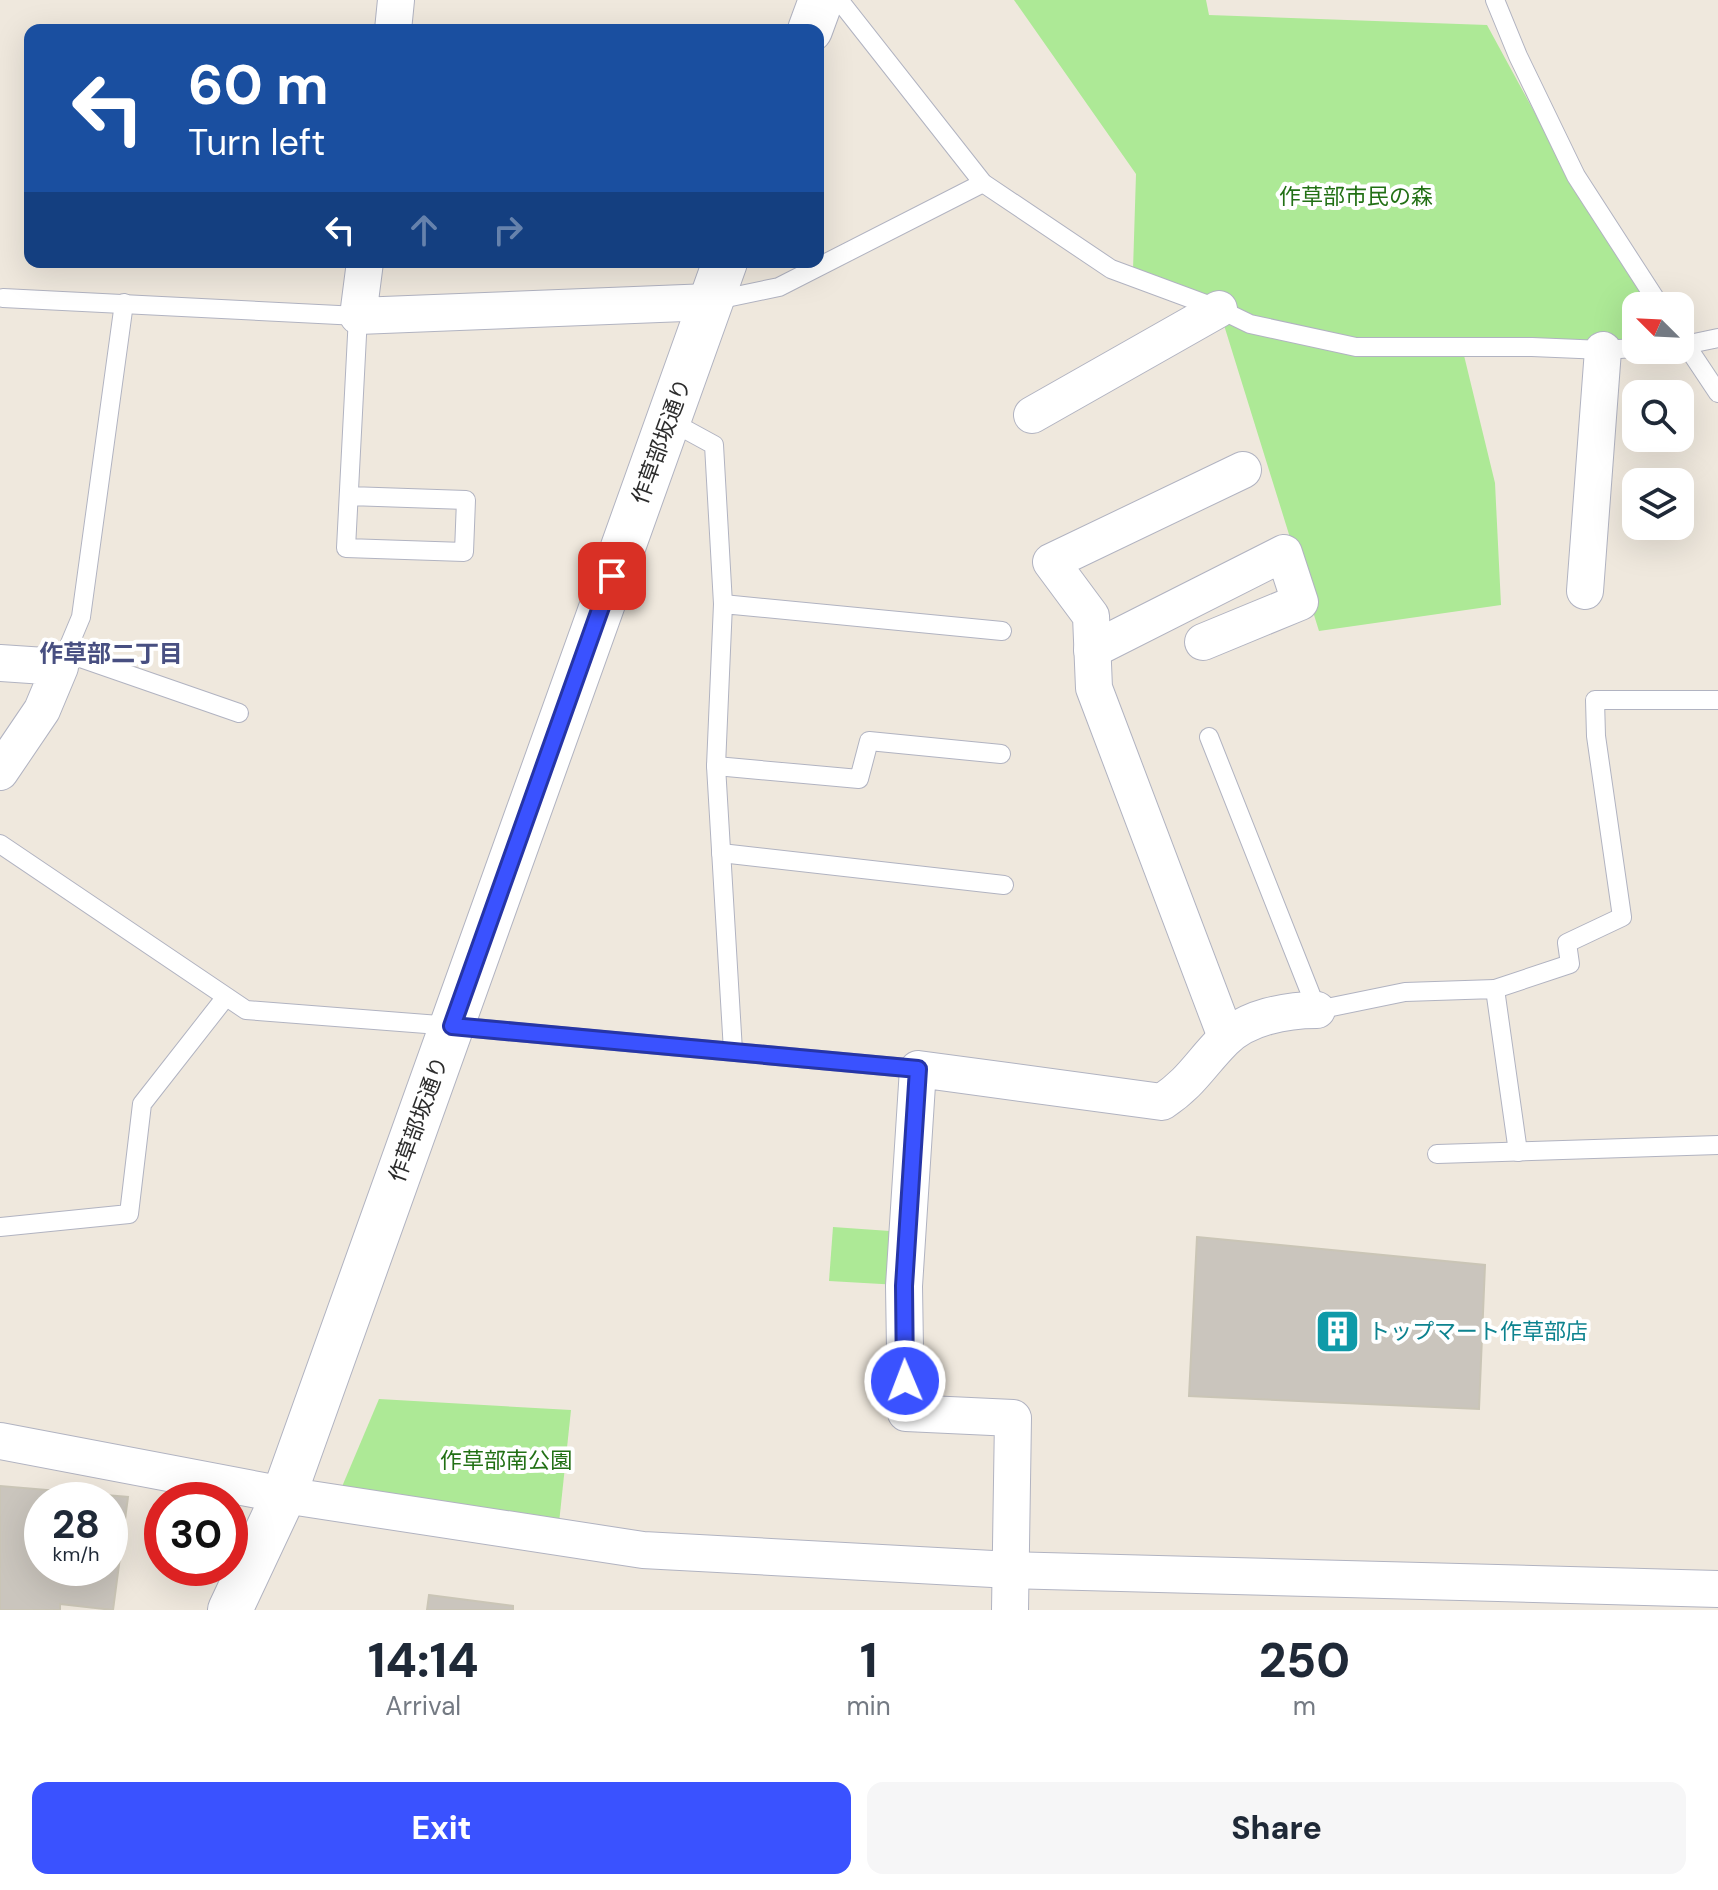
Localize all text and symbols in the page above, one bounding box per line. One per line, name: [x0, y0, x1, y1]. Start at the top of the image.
text: 60 m: [188, 48, 329, 121]
icon: left: [56, 56, 160, 160]
text: Turn left: [188, 119, 325, 166]
park label: 作草部市民の森: [1279, 182, 1433, 211]
icon: left: [318, 208, 362, 252]
icon: ahead: [402, 208, 446, 252]
icon: right: [486, 208, 530, 252]
north arrow: [1622, 292, 1694, 364]
map controls: [1622, 292, 1694, 540]
street label: 作草部坂通り: [625, 374, 698, 508]
button: search: [1622, 380, 1694, 452]
button: layers: [1622, 468, 1694, 540]
pin: [578, 542, 646, 610]
icon: arrive: [590, 554, 634, 598]
district label: 作草部二丁目: [39, 638, 183, 669]
street label: 作草部坂通り: [382, 1052, 455, 1186]
building icon: トップマート作草部店: [1313, 1307, 1361, 1355]
place label: トップマート作草部店: [1368, 1317, 1588, 1346]
position arrow: [863, 1339, 947, 1423]
park label: 作草部南公園: [440, 1446, 572, 1475]
speed limit sign: 30: [144, 1482, 248, 1586]
text: 28: [52, 1498, 100, 1550]
text: km/h: [52, 1541, 100, 1567]
text: 14:14: [368, 1629, 479, 1692]
text: 1: [860, 1629, 877, 1692]
text: 250: [1259, 1629, 1350, 1692]
text: Arrival: [385, 1689, 461, 1723]
text: min: [846, 1689, 891, 1723]
text: m: [1293, 1689, 1316, 1723]
button: Exit: [32, 1782, 851, 1874]
button: Share: [867, 1782, 1686, 1874]

